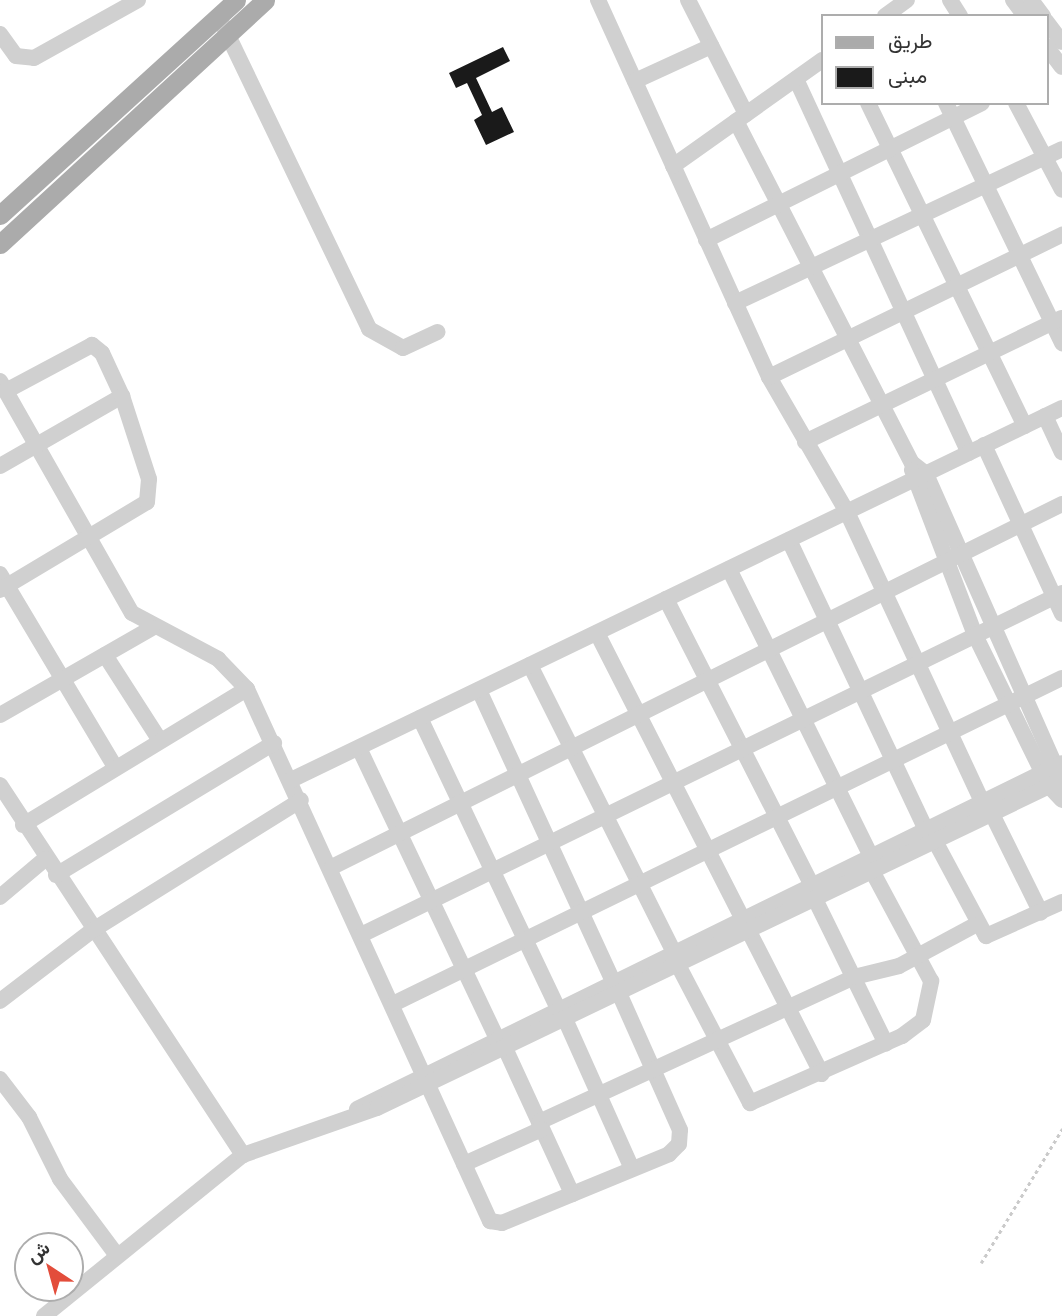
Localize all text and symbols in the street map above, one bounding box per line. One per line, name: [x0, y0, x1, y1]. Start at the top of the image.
legend: [820, 14, 1048, 105]
text: طريق: [888, 28, 933, 52]
text: مبنى: [888, 63, 927, 87]
north arrow: [14, 1232, 84, 1302]
text: ش: [22, 1236, 54, 1267]

